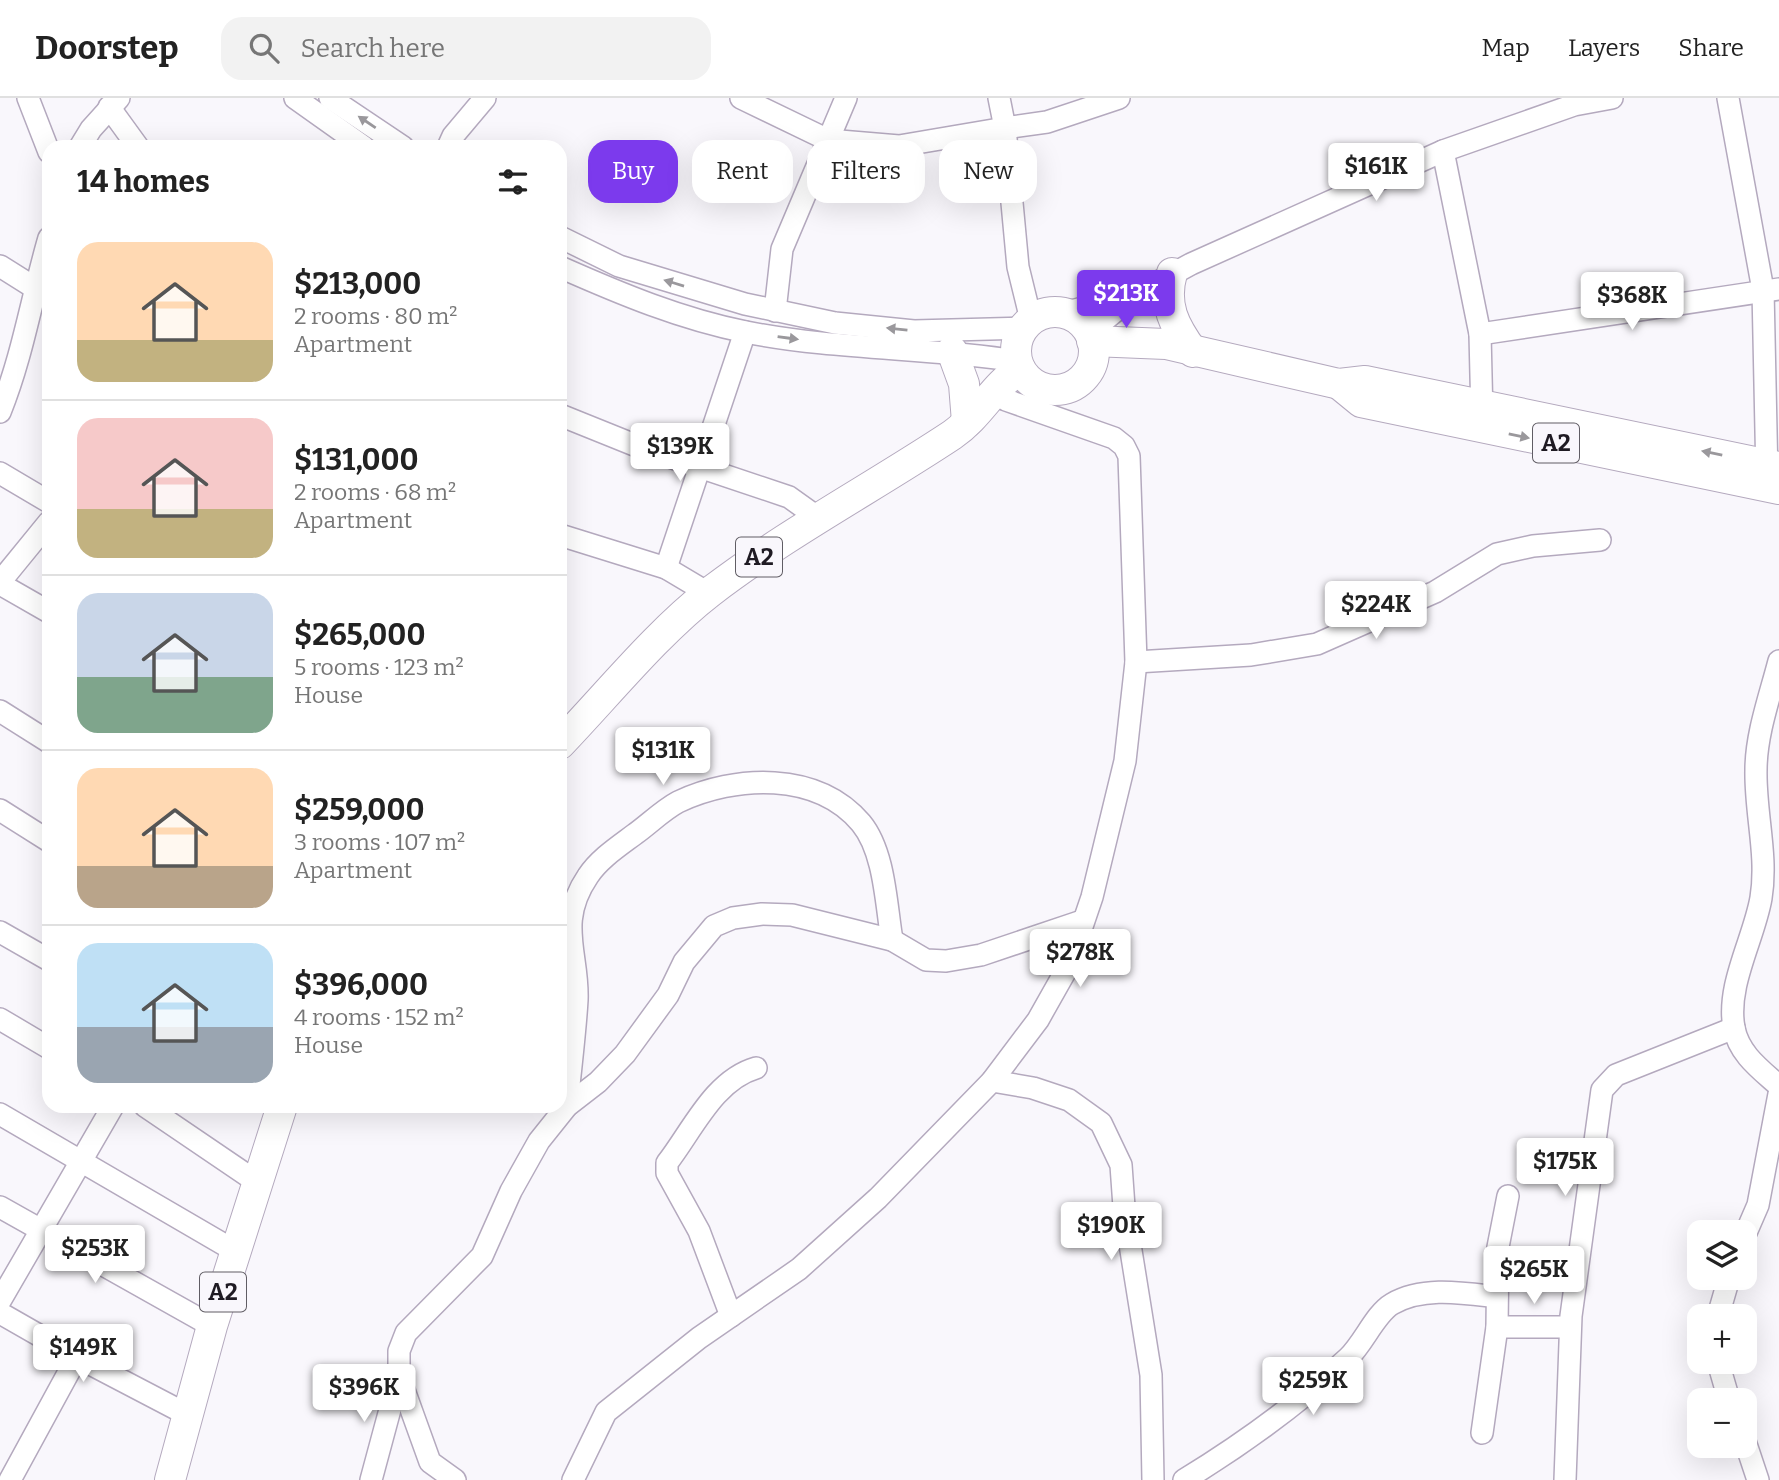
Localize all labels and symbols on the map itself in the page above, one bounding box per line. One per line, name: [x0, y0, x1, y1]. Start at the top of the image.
one-way arrow: [357, 116, 376, 129]
pin: $161K: [1327, 144, 1425, 203]
pin: $213K: [1077, 271, 1175, 330]
pin: $368K: [1583, 272, 1681, 332]
one-way arrow: [664, 278, 685, 288]
one-way arrow: [886, 323, 908, 334]
one-way arrow: [777, 333, 799, 344]
pin: $139K: [631, 424, 729, 483]
road number: A2: [1533, 424, 1579, 462]
one-way arrow: [1508, 430, 1530, 441]
one-way arrow: [1701, 447, 1723, 458]
road number: A2: [736, 538, 782, 576]
pin: $224K: [1327, 582, 1425, 641]
pin: $131K: [614, 728, 712, 787]
pin: $278K: [1031, 930, 1129, 989]
pin: $175K: [1516, 1138, 1614, 1198]
pin: $190K: [1062, 1202, 1160, 1262]
pin: $253K: [46, 1226, 144, 1285]
pin: $265K: [1485, 1246, 1583, 1306]
road number: A2: [200, 1273, 246, 1312]
pin: $149K: [34, 1324, 132, 1384]
pin: $259K: [1264, 1358, 1362, 1417]
pin: $396K: [315, 1364, 413, 1424]

